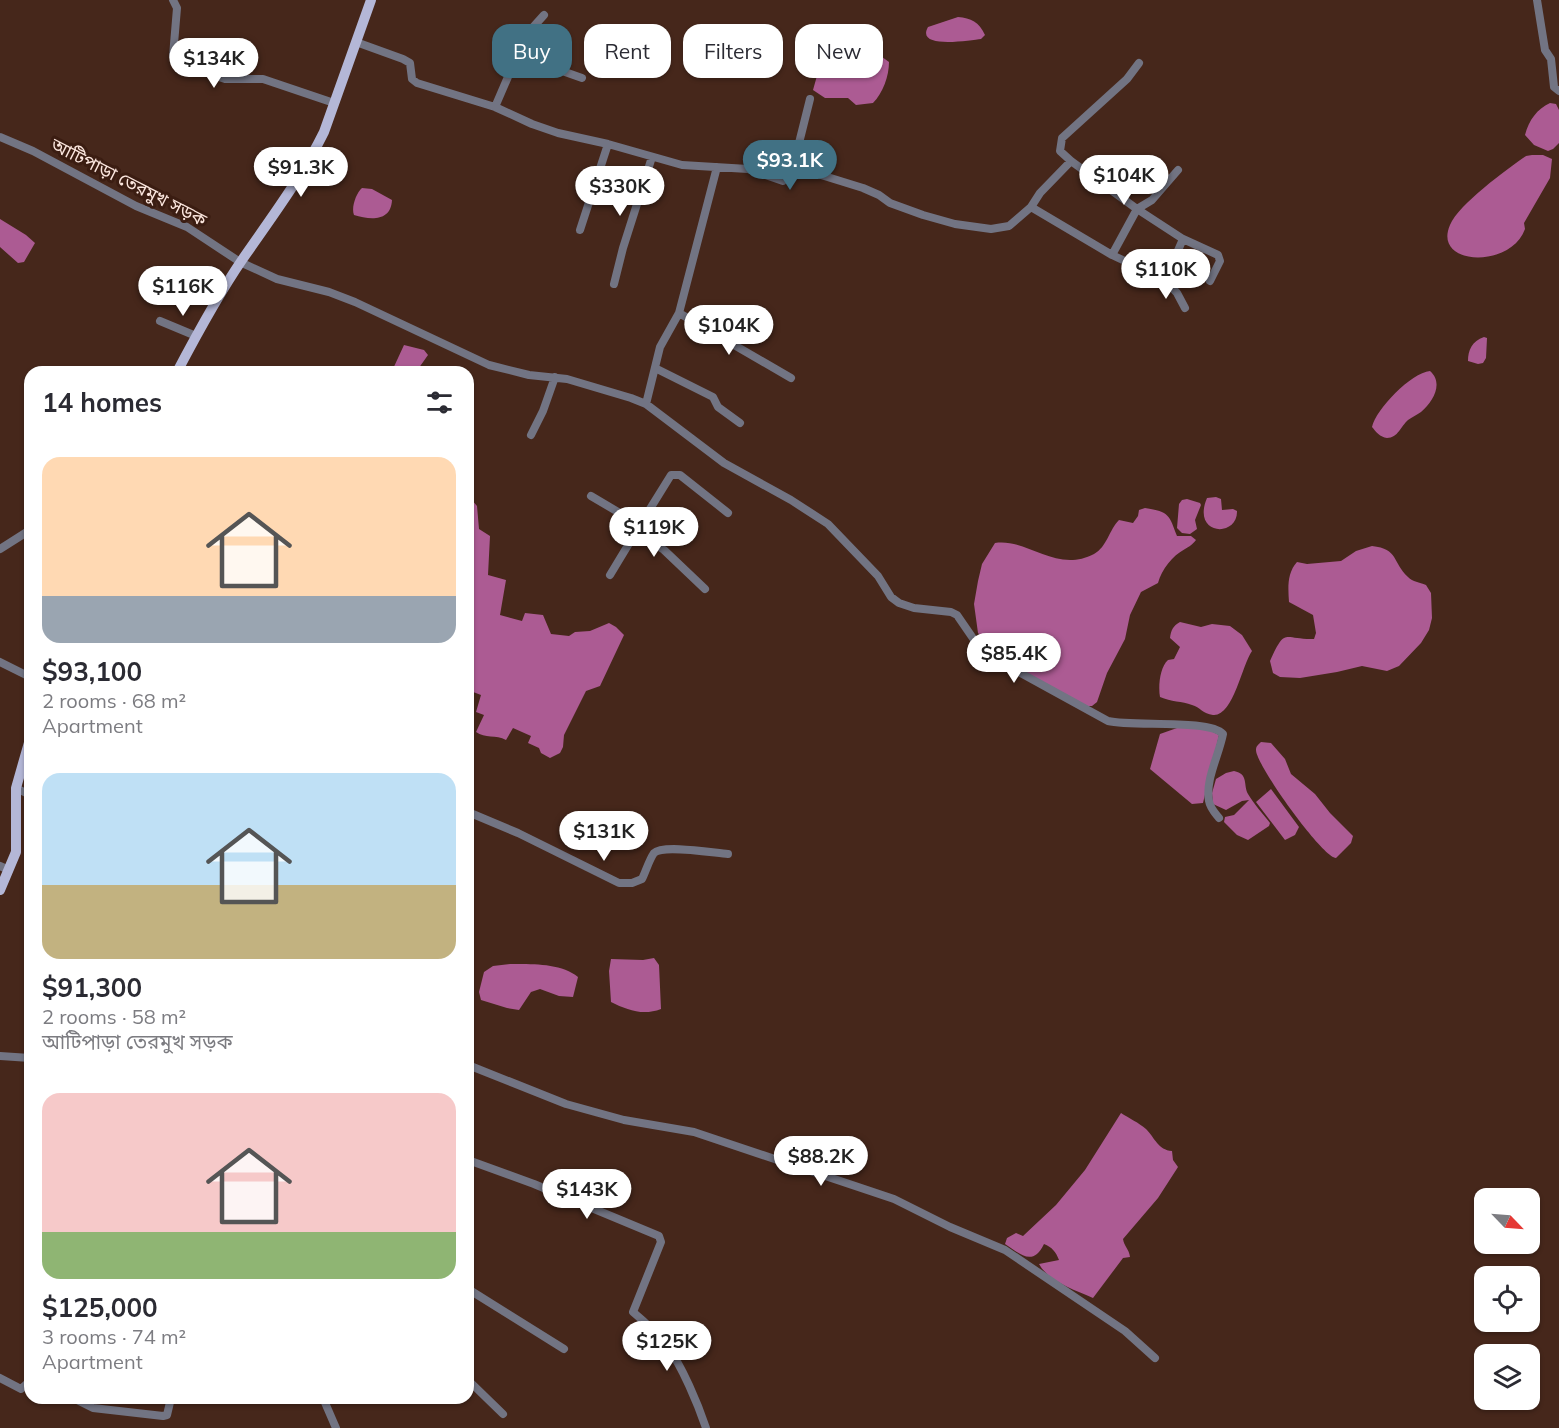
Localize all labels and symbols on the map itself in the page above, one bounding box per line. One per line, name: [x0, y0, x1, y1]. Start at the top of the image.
pin: $134K: [172, 38, 256, 89]
street label: আটিপাড়া তেরমুখ সড়ক: [46, 132, 211, 231]
pin: $93.1K: [741, 140, 839, 191]
pin: $91.3K: [252, 147, 350, 198]
pin: $104K: [1082, 155, 1166, 206]
pin: $330K: [578, 166, 662, 217]
pin: $110K: [1124, 249, 1208, 300]
pin: $116K: [141, 266, 225, 317]
pin: $104K: [687, 305, 771, 356]
pin: $119K: [612, 507, 696, 558]
pin: $85.4K: [965, 633, 1063, 684]
pin: $131K: [562, 811, 646, 862]
pin: $88.2K: [772, 1136, 870, 1187]
pin: $143K: [545, 1169, 629, 1220]
north arrow: [1474, 1188, 1540, 1254]
pin: $125K: [625, 1321, 709, 1372]

